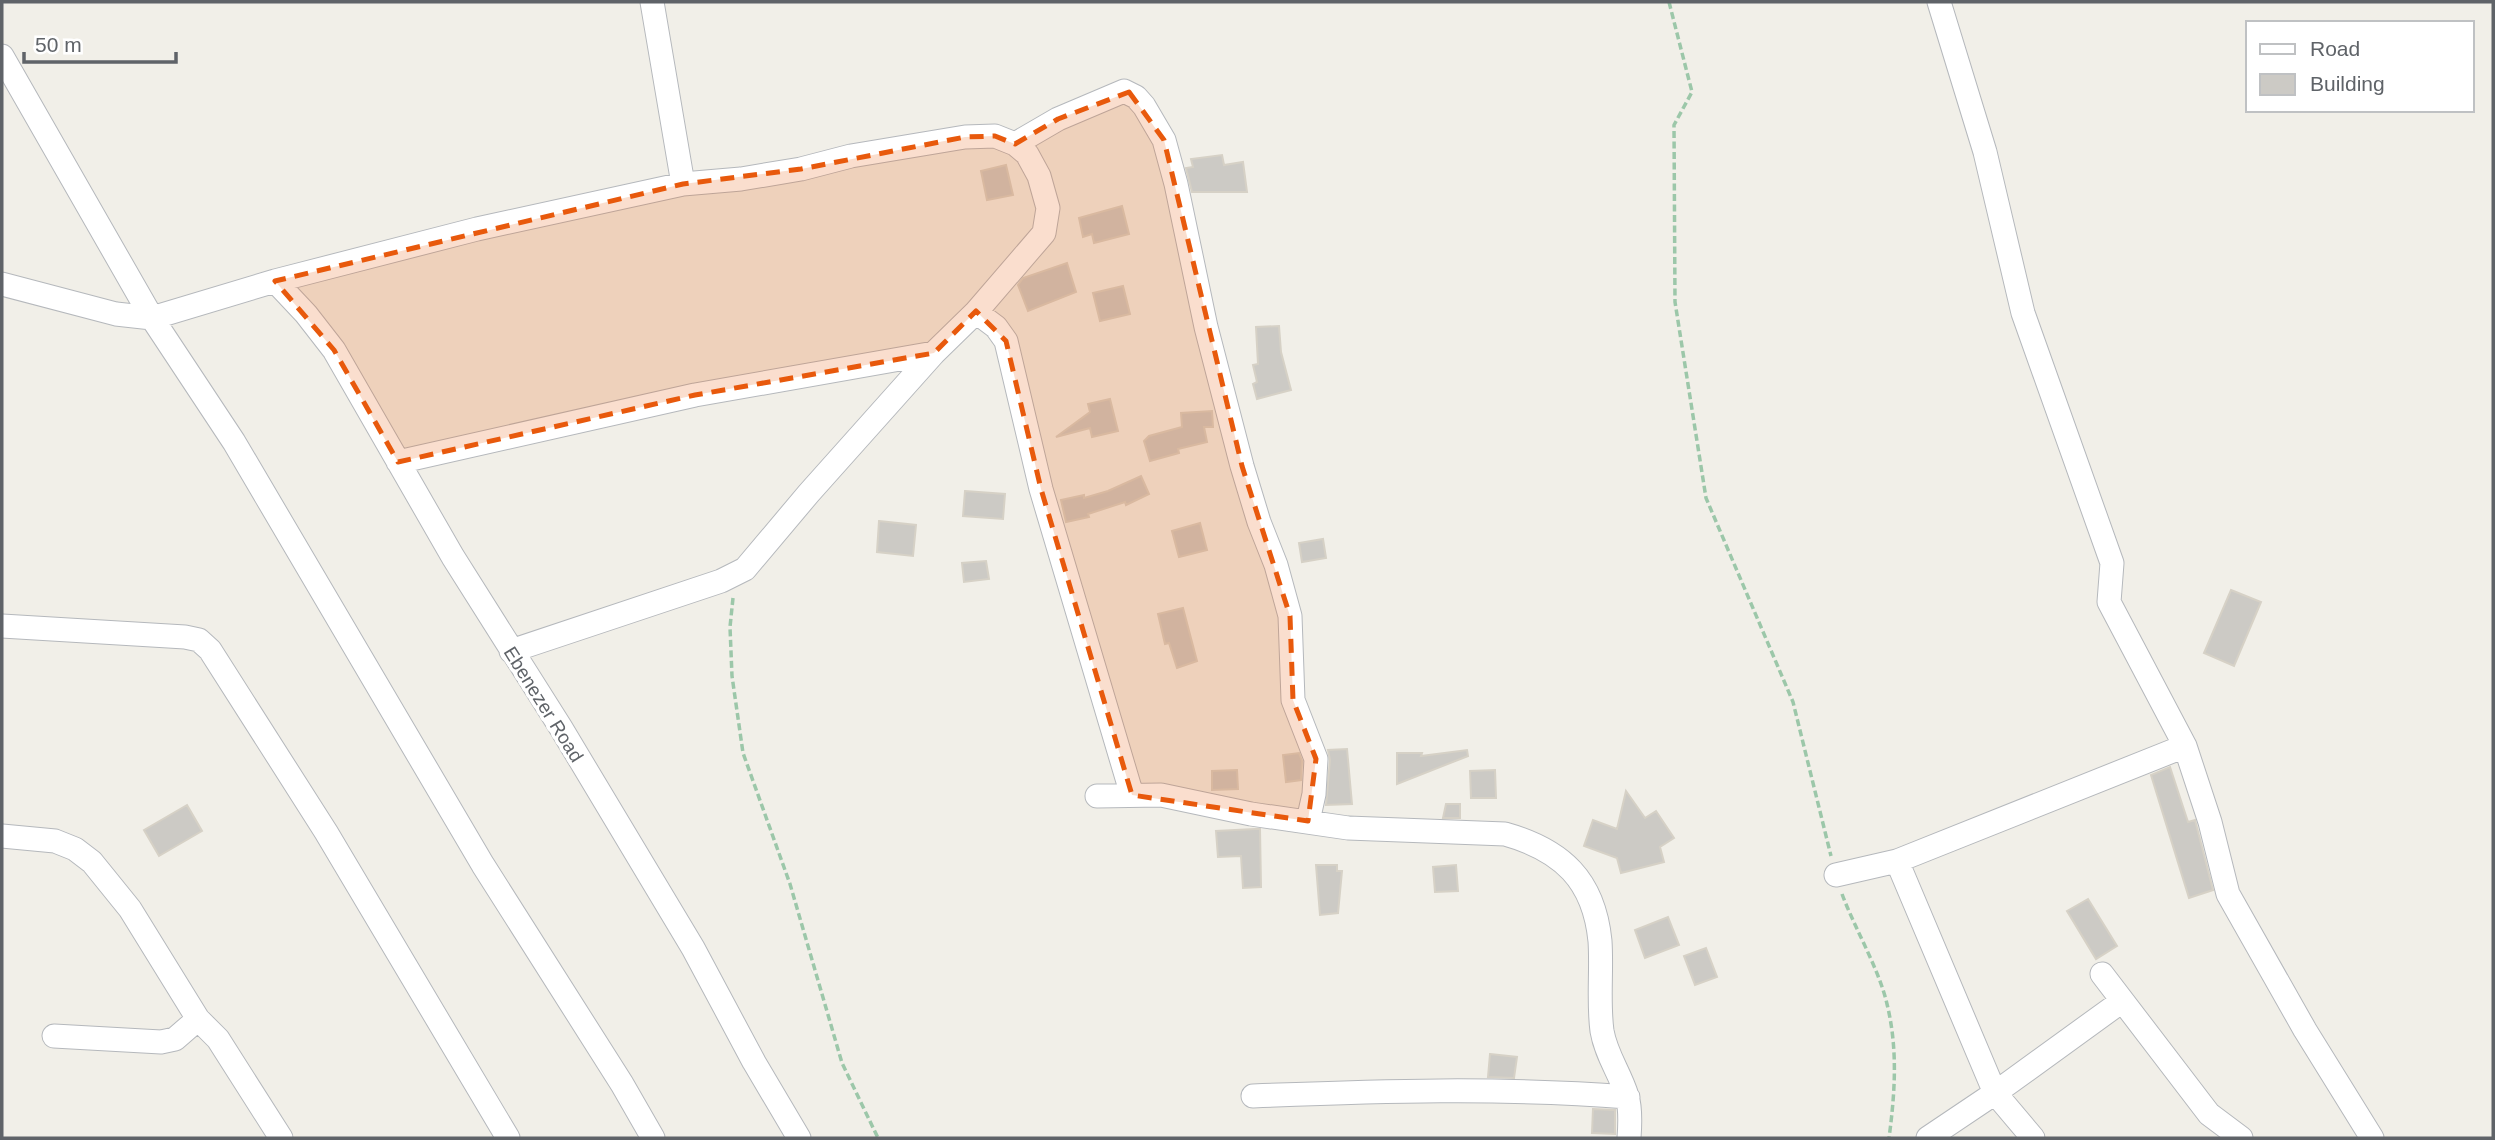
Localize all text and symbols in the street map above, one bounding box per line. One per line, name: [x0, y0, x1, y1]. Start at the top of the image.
scale bar: [24, 21, 177, 65]
legend: [2246, 21, 2474, 112]
text: 50 m: [35, 33, 82, 56]
text: Road: [2310, 37, 2360, 60]
text: Building: [2310, 72, 2385, 95]
street label: Ebenezer Road: [500, 643, 587, 766]

